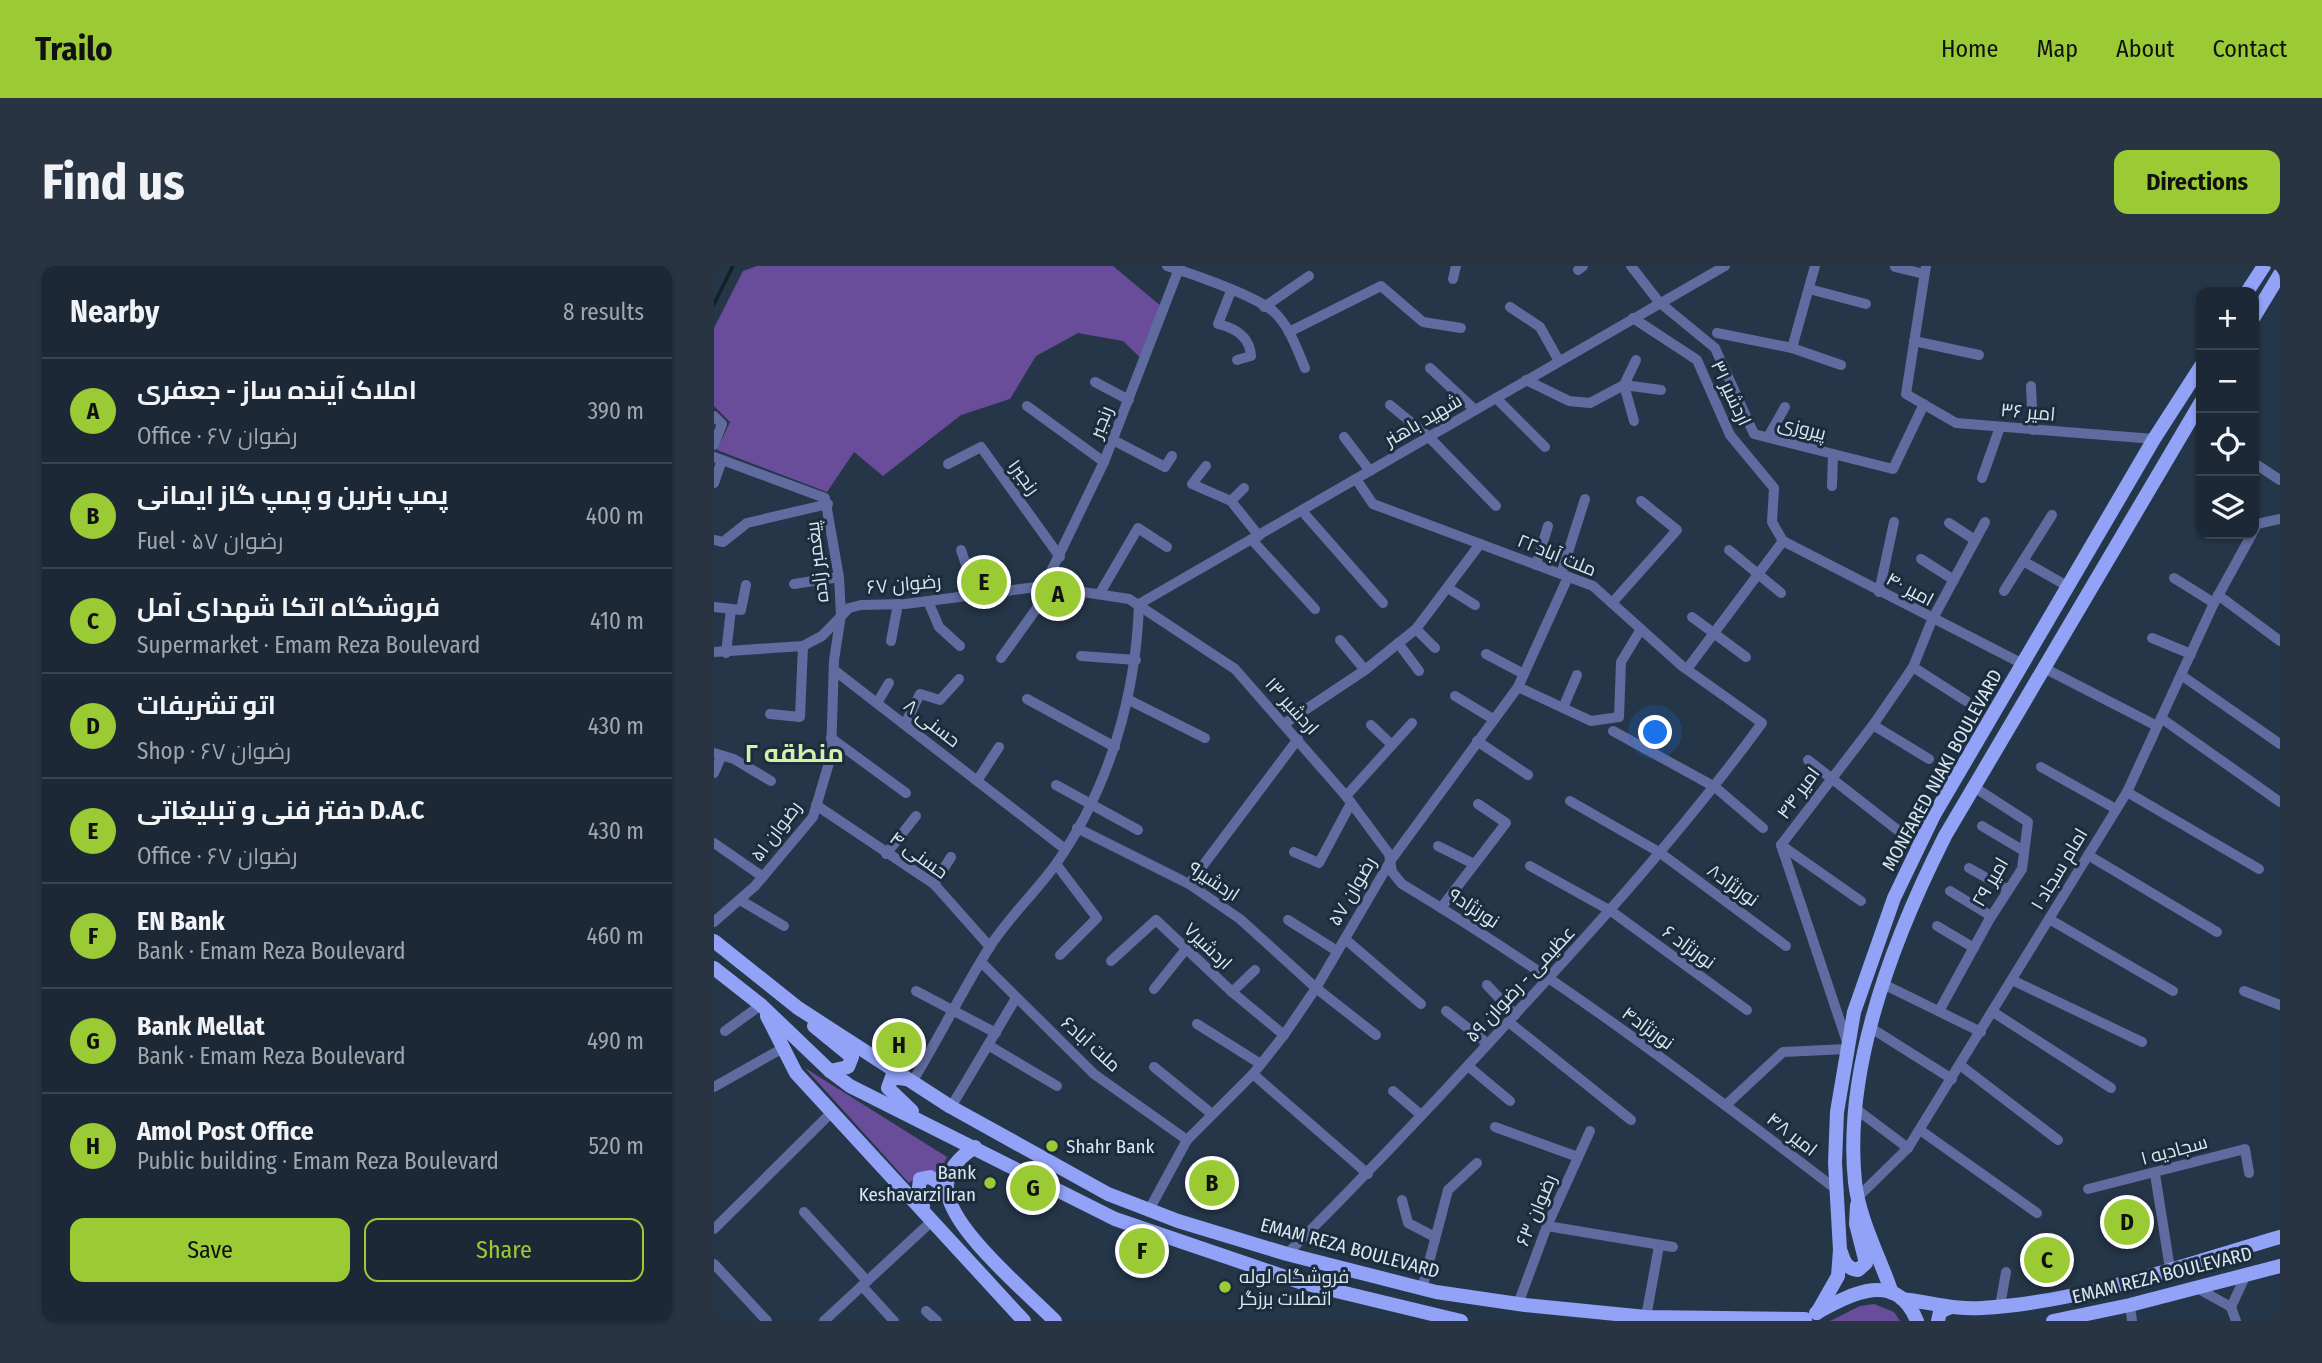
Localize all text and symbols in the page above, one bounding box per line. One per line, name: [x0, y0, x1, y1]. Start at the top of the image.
text: Trailo: [35, 29, 113, 69]
text: Home: [1941, 35, 1998, 63]
text: Map: [2036, 35, 2078, 63]
text: About: [2116, 35, 2174, 63]
text: Contact: [2212, 35, 2287, 63]
button: Directions: [2114, 150, 2280, 214]
text: Find us: [42, 153, 185, 212]
map controls: [2196, 287, 2259, 539]
button: +: [2196, 287, 2259, 350]
text: Nearby: [70, 294, 159, 330]
text: 8 results: [563, 298, 644, 326]
button: −: [2196, 350, 2259, 413]
street label: اردشیر ۳۱: [1706, 357, 1756, 429]
text: املاک آینده ساز - جعفری: [137, 375, 417, 406]
street label: شهید باهنر: [1379, 389, 1466, 452]
text: A: [87, 397, 99, 425]
text: 390 m: [588, 397, 644, 425]
street label: امیر ۳۶: [2000, 398, 2056, 426]
street label: رنجبر: [1084, 402, 1118, 442]
street label: پیروزی: [1775, 411, 1828, 446]
button: locate: [2196, 413, 2259, 476]
text: Office · رضوان ۶۷: [137, 422, 297, 450]
street label: رنجبر۱: [1003, 455, 1045, 499]
button: layers: [2196, 476, 2259, 539]
text: پمپ بنرین و پمپ گاز ایمانی: [137, 480, 448, 511]
text: B: [87, 502, 99, 530]
text: 400 m: [586, 502, 644, 530]
street label: پیغمبر زاده: [801, 520, 834, 604]
text: Fuel · رضوان ۵۷: [137, 527, 283, 555]
street label: ملت آباد۲۲: [1514, 529, 1600, 581]
pin: E: [961, 556, 1007, 608]
street label: امیر ۴۰: [1882, 567, 1938, 611]
pin: A: [1035, 568, 1081, 620]
street label: رضوان ۶۷: [866, 569, 942, 599]
text: فروشگاه اتکا شهدای آمل: [137, 592, 440, 623]
text: C: [87, 607, 99, 635]
text: 410 m: [590, 607, 644, 635]
text: Supermarket · Emam Reza Boulevard: [137, 631, 480, 659]
street label: MONFARED NIAKI BOULEVARD: [1877, 665, 2007, 875]
street label: اردشیر ۱۳: [1260, 672, 1324, 740]
text: اتو تشریفات: [137, 690, 276, 721]
street label: حسنی ۸: [899, 694, 965, 752]
text: D: [86, 712, 100, 740]
text: 430 m: [588, 712, 644, 740]
your location: [1638, 715, 1672, 749]
text: Shop · رضوان ۶۷: [137, 737, 291, 765]
district label: منطقه ۲: [744, 738, 844, 769]
street label: امیر ۴۴: [1772, 763, 1824, 823]
text: دفتر فنی و تبلیغاتی D.A.C: [137, 795, 424, 826]
street label: رضوان ۵۱: [746, 796, 806, 866]
text: E: [88, 817, 98, 845]
text: 430 m: [588, 817, 644, 845]
street label: امام سجاد ۱: [2026, 824, 2094, 915]
street label: حسنی ۴: [885, 826, 953, 884]
text: Office · رضوان ۶۷: [137, 842, 297, 870]
street label: رضوان ۵۷: [1323, 852, 1381, 930]
street label: امیر ۲۹: [1967, 853, 2013, 911]
street label: اردشیر۹: [1184, 856, 1244, 906]
street label: نورنژاد۸: [1703, 859, 1763, 911]
street label: نورنژاد۹: [1444, 883, 1504, 933]
text: EN Bank: [137, 906, 225, 937]
street label: اردشیر۷: [1179, 918, 1237, 974]
street label: نورنژاد ۶: [1658, 920, 1720, 974]
street label: عظیمی - رضوان ۵۹: [1460, 921, 1580, 1047]
text: F: [88, 922, 98, 950]
text: 460 m: [586, 922, 644, 950]
text: Bank · Emam Reza Boulevard: [137, 937, 406, 965]
street label: نورنژاد۴: [1617, 1001, 1679, 1055]
text: Bank Mellat: [137, 1011, 265, 1042]
street label: ملت آباد۶: [1057, 1011, 1125, 1077]
pin: H: [876, 1019, 922, 1071]
text: G: [86, 1027, 100, 1055]
text: 490 m: [587, 1027, 644, 1055]
text: Bank · Emam Reza Boulevard: [137, 1042, 406, 1070]
street label: امیر ۴۸: [1762, 1107, 1822, 1161]
text: Amol Post Office: [137, 1116, 314, 1147]
street label: سجادیه ۱: [2138, 1130, 2210, 1170]
text: H: [86, 1132, 100, 1160]
text: 520 m: [588, 1132, 644, 1160]
place label: Shahr Bank: [1066, 1135, 1155, 1158]
marker: Shahr Bank: [1044, 1138, 1060, 1154]
text: Public building · Emam Reza Boulevard: [137, 1147, 499, 1175]
pin: B: [1189, 1157, 1235, 1209]
place label: Bank Keshavarzi Iran: [859, 1161, 976, 1206]
pin: G: [1010, 1162, 1056, 1214]
street label: رضوان ۶۳: [1511, 1171, 1561, 1249]
marker: Bank Keshavarzi Iran: [982, 1175, 998, 1191]
pin: D: [2104, 1196, 2150, 1248]
street label: EMAM REZA BOULEVARD: [1258, 1213, 1442, 1283]
button: Save: [70, 1218, 350, 1282]
button: Share: [364, 1218, 644, 1282]
pin: F: [1119, 1225, 1165, 1277]
pin: C: [2024, 1234, 2070, 1286]
street label: EMAM REZA BOULEVARD: [2070, 1242, 2254, 1308]
place label: فروشگاه لوله اتصلات برزگر: [1238, 1265, 1349, 1310]
marker: فروشگاه لوله اتصلات برزگر: [1217, 1279, 1233, 1295]

